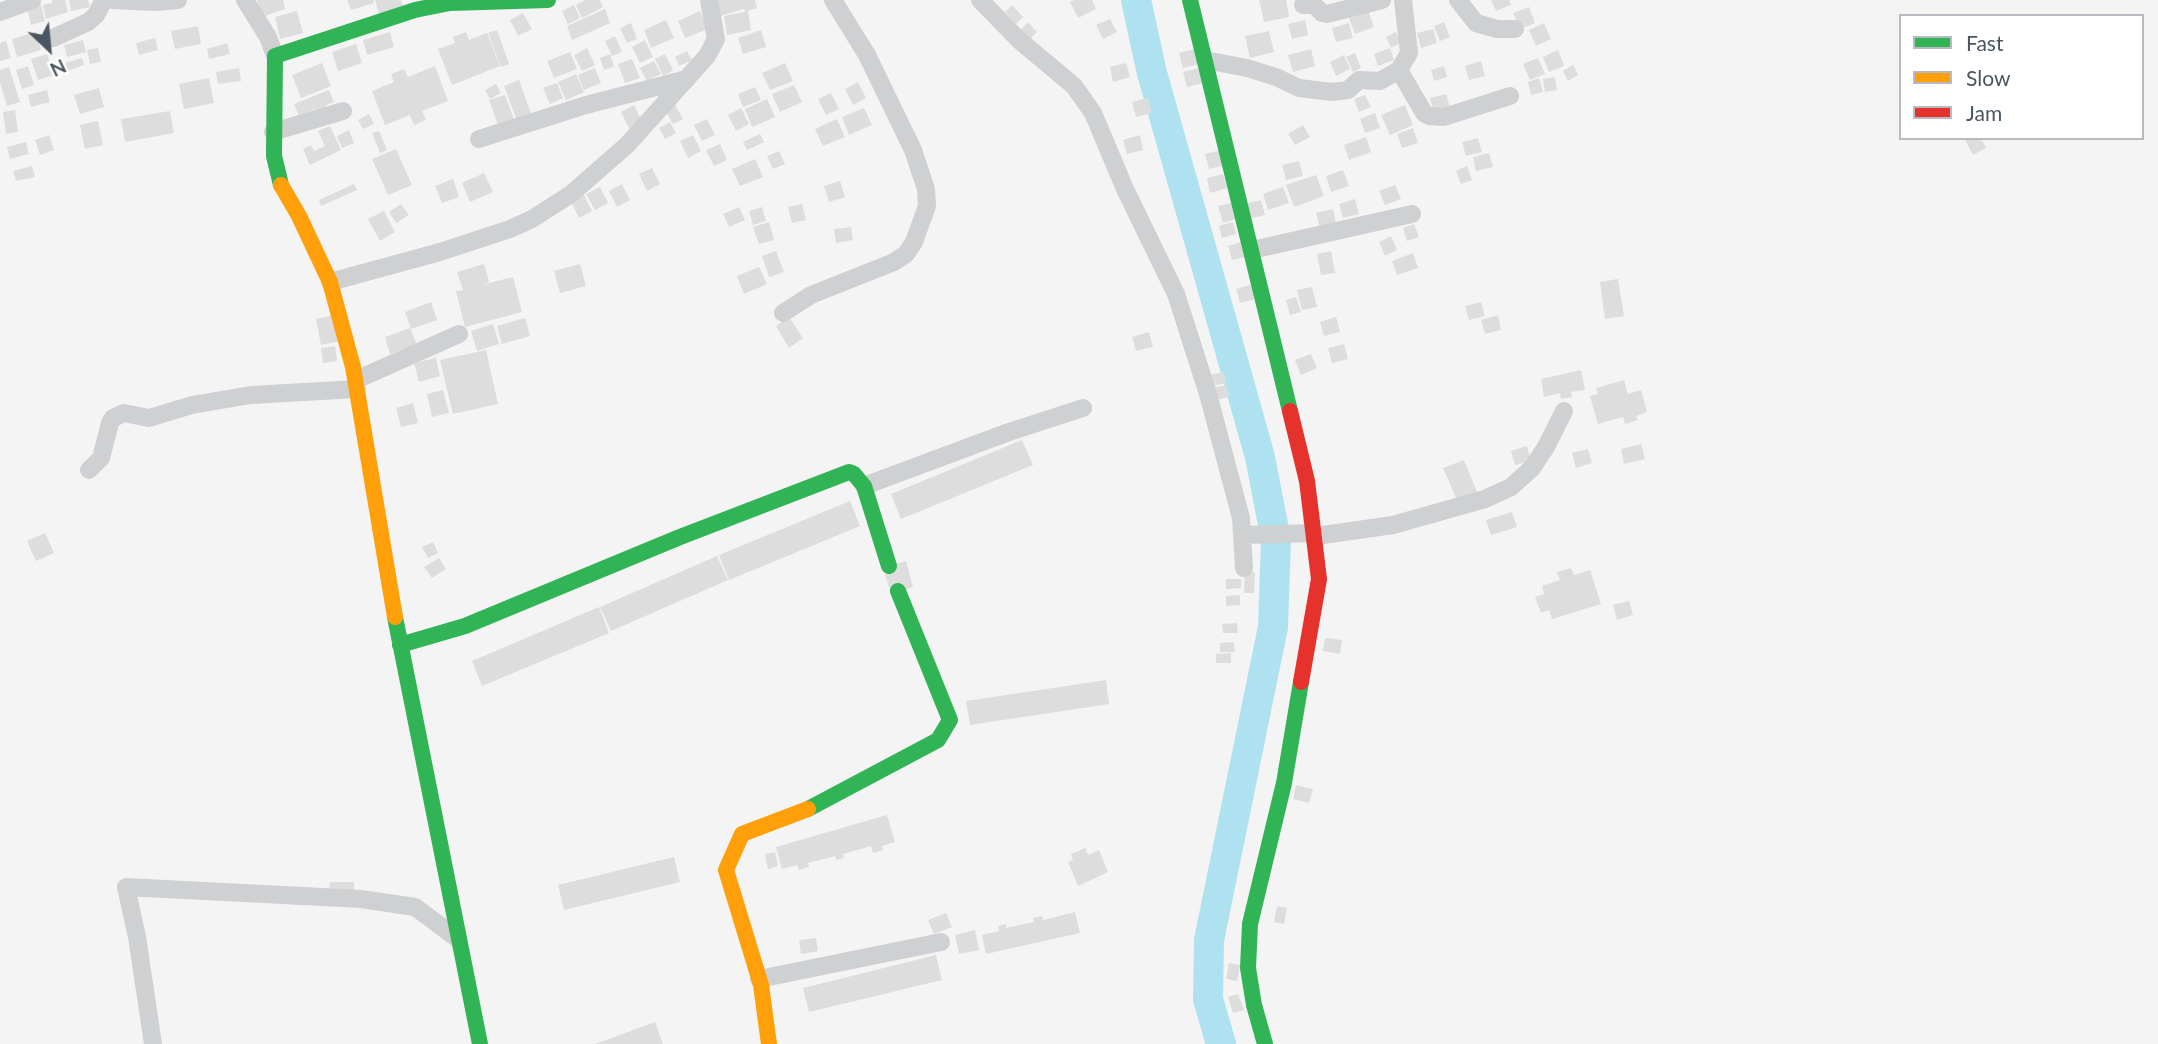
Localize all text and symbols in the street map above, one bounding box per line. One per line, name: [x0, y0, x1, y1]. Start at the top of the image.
north arrow: [14, 14, 84, 84]
legend: [1899, 14, 2144, 140]
text: Fast: [1966, 30, 2003, 55]
text: N: [47, 55, 70, 82]
text: Slow: [1966, 65, 2010, 90]
text: Jam: [1966, 100, 2002, 125]

